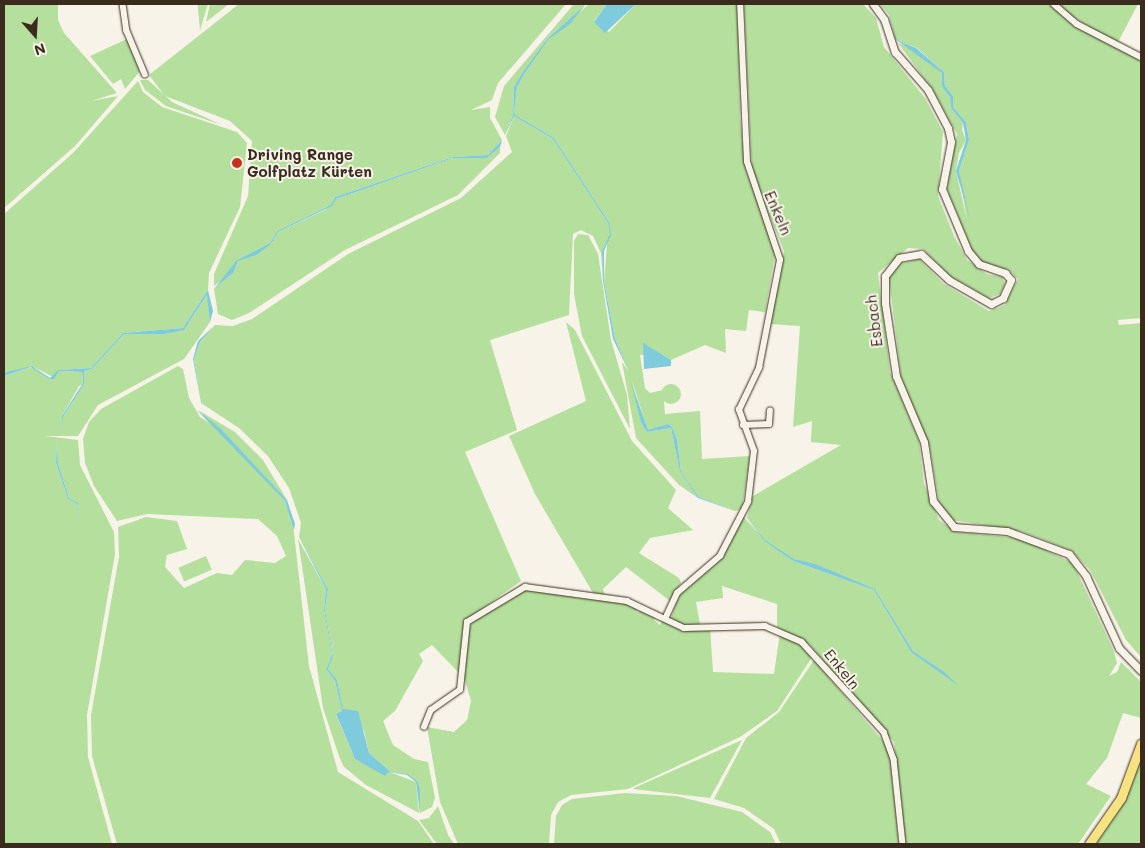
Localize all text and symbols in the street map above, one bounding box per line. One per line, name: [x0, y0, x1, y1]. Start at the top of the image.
north arrow: [10, 10, 60, 60]
text: N: [32, 39, 48, 60]
place label: Driving Range Golfplatz Kürten: [247, 145, 372, 180]
marker: Driving Range Golfplatz Kürten: [231, 157, 243, 169]
street label: Enkeln: [761, 188, 795, 238]
street label: Esbach: [862, 294, 886, 348]
street label: Enkeln: [820, 645, 864, 693]

